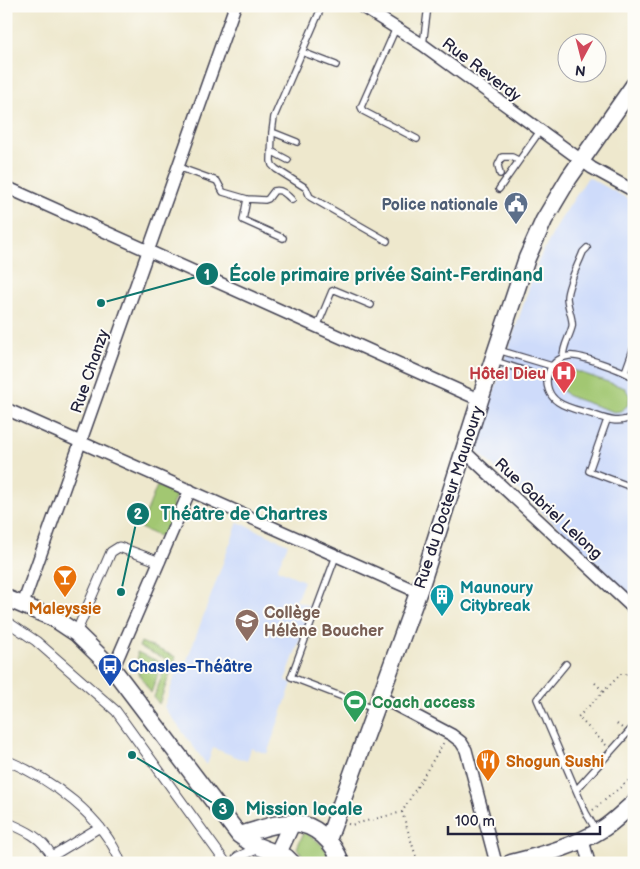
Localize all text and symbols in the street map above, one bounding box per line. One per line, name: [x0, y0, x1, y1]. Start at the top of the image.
north arrow: [558, 32, 608, 82]
street label: Rue Reverdy: [438, 34, 525, 106]
text: N: [574, 61, 587, 79]
public building icon: Police nationale: [503, 191, 529, 225]
place label: Police nationale: [382, 196, 498, 215]
callout: École primaire privée Saint-Ferdinand: [194, 258, 553, 291]
text: École primaire privée Saint-Ferdinand: [229, 263, 543, 286]
text: 1: [204, 266, 210, 285]
street label: Rue Chanzy: [67, 326, 114, 416]
hospital icon: Hôtel Dieu: [551, 360, 577, 394]
place label: Hôtel Dieu: [469, 365, 546, 384]
street label: Rue du Docteur Maunoury: [411, 403, 488, 591]
street label: Rue Gabriel Lelong: [490, 454, 606, 564]
callout: Théâtre de Chartres: [126, 498, 338, 531]
text: Théâtre de Chartres: [160, 504, 328, 525]
text: 2: [134, 505, 143, 524]
bar icon: Maleyssie: [52, 564, 78, 598]
place label: Maunoury Citybreak: [460, 579, 534, 616]
building icon: Maunoury Citybreak: [429, 583, 455, 617]
place label: Maleyssie: [29, 600, 101, 619]
place label: Collège Hélène Boucher: [264, 604, 384, 641]
school or university icon: Collège Hélène Boucher: [234, 608, 260, 642]
bus stop icon: Chasles–Théâtre: [97, 653, 123, 687]
place label: Chasles–Théâtre: [128, 658, 252, 677]
sports icon: Coach access: [342, 689, 368, 723]
place label: Coach access: [372, 694, 475, 713]
restaurant icon: Shogun Sushi: [475, 748, 501, 782]
place label: Shogun Sushi: [506, 753, 604, 772]
callout: Mission locale: [211, 792, 373, 825]
text: Mission locale: [245, 799, 363, 820]
text: 3: [219, 800, 228, 819]
scale bar: [448, 804, 600, 836]
text: 100 m: [455, 812, 495, 831]

